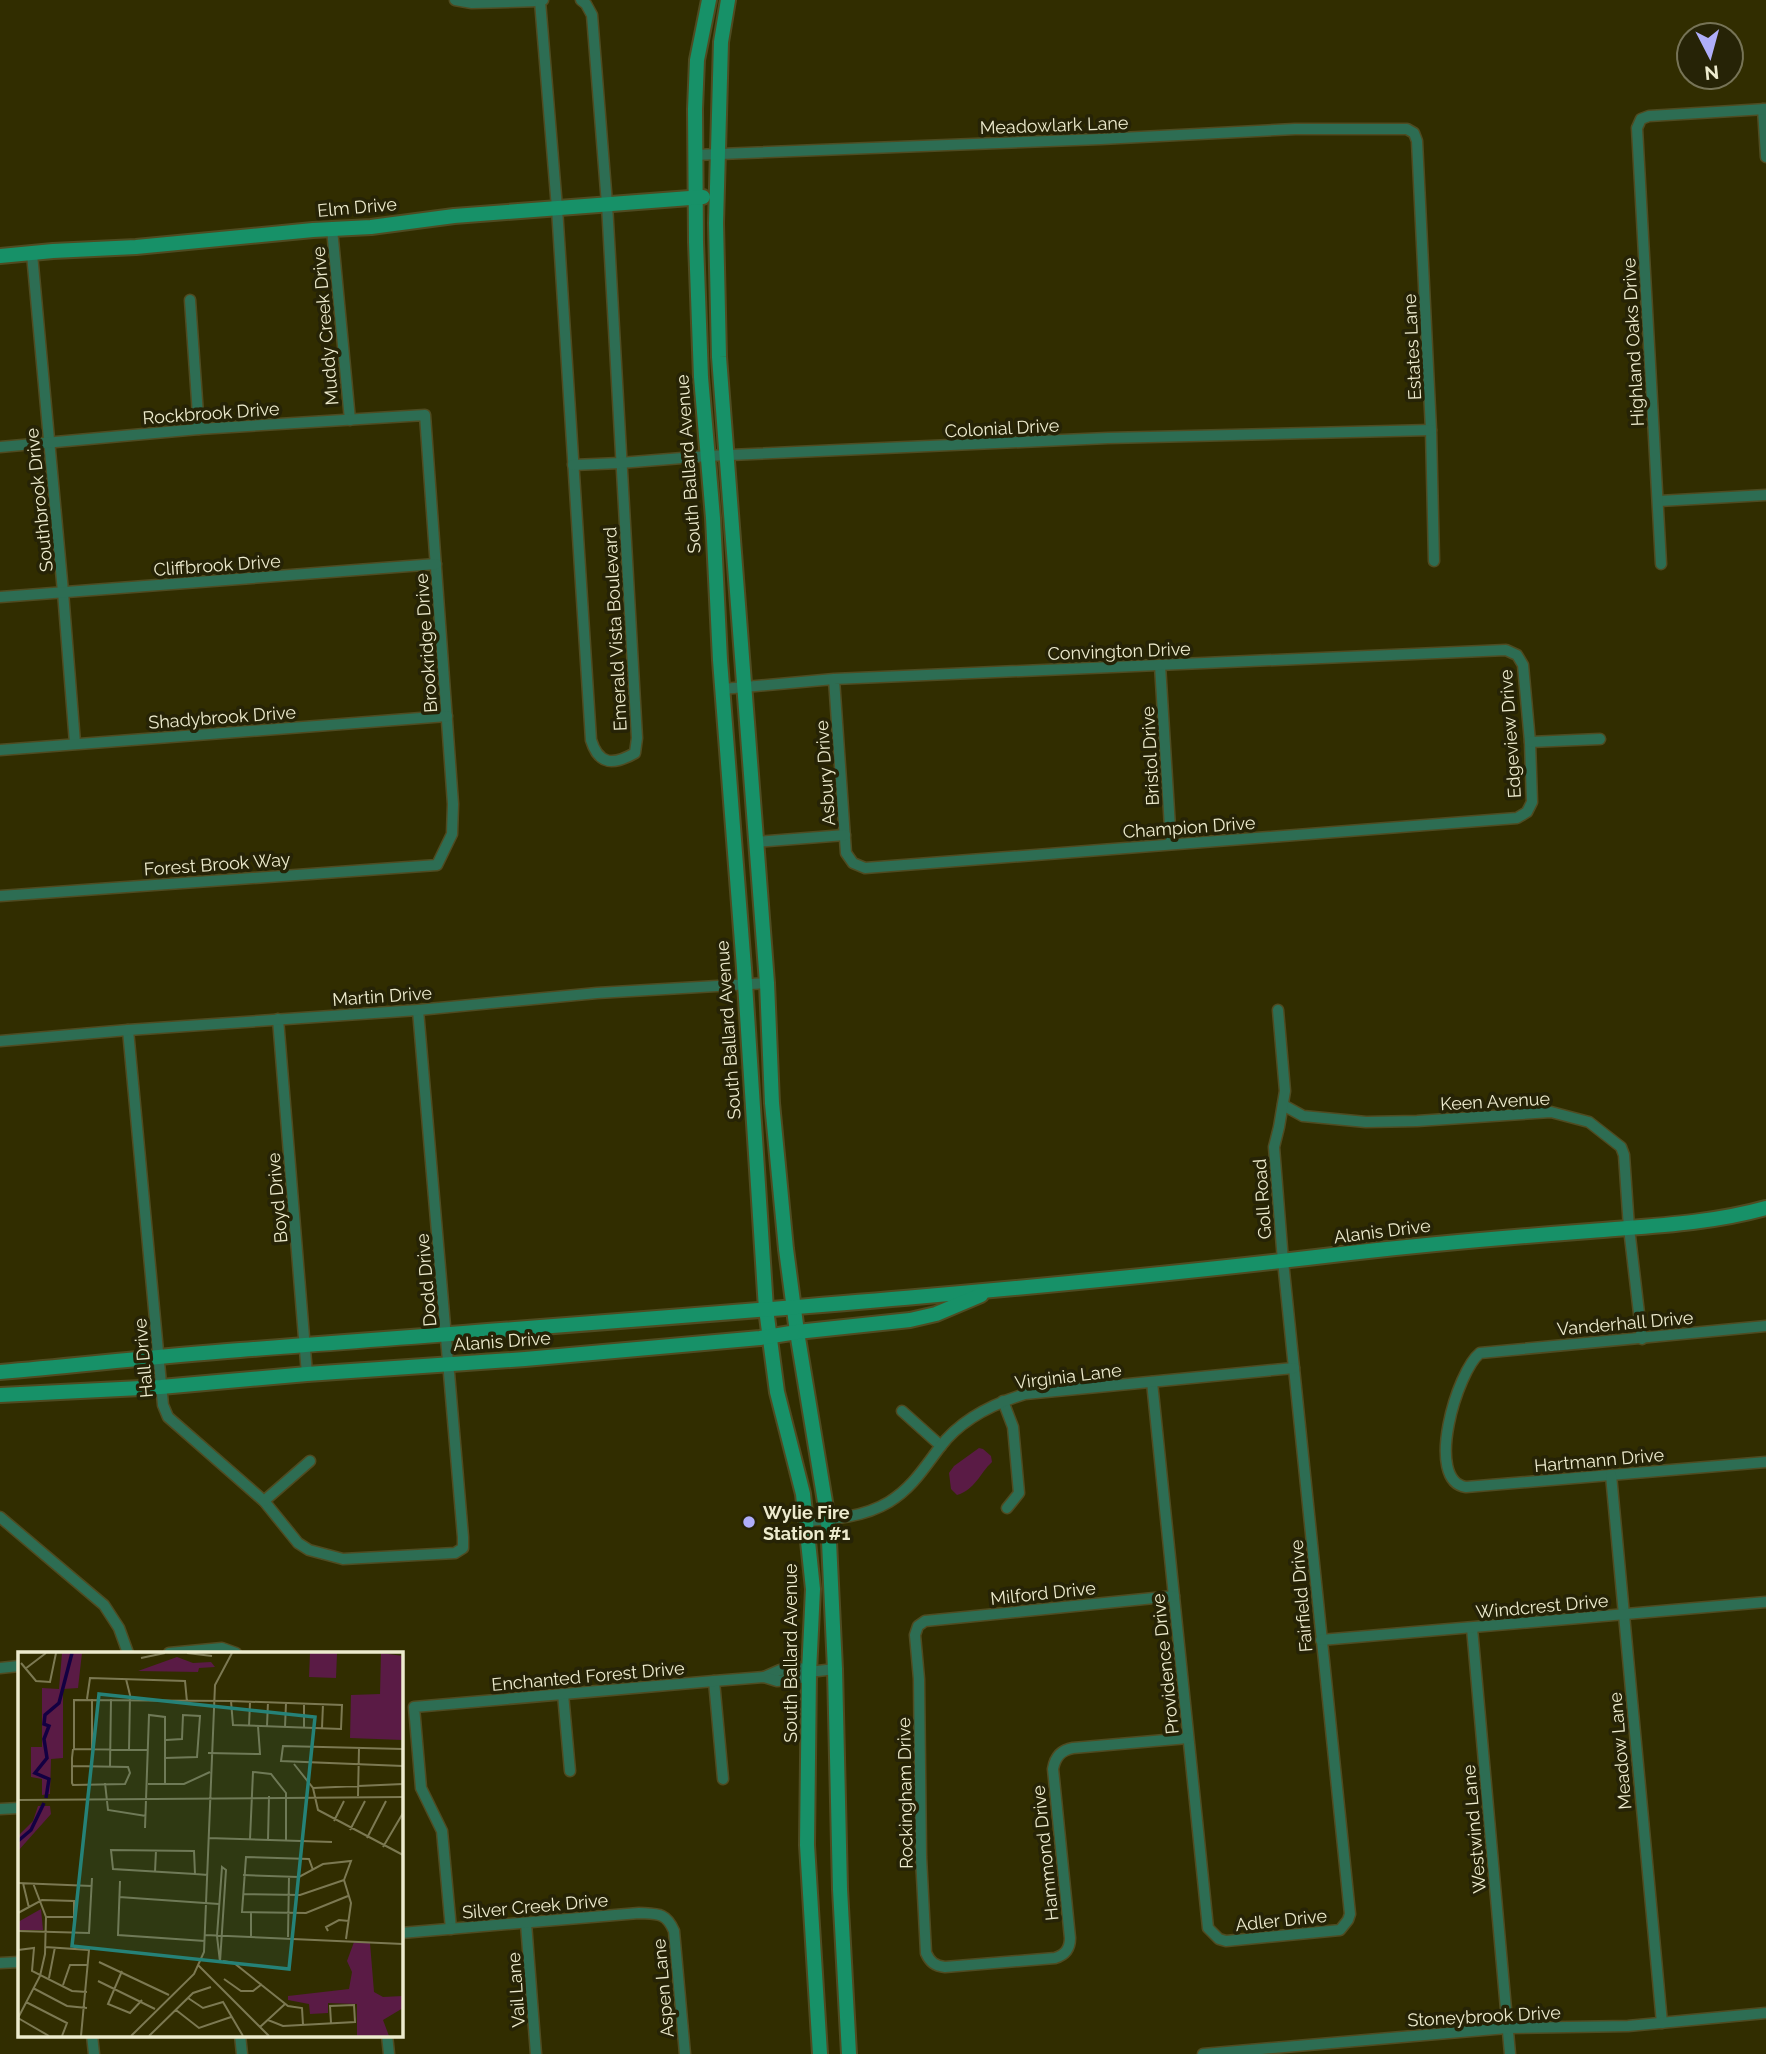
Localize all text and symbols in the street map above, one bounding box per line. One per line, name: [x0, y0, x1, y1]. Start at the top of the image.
north arrow: [1675, 21, 1745, 91]
text: N: [1703, 61, 1720, 85]
street label: Meadowlark Lane: [979, 112, 1129, 138]
street label: Elm Drive: [316, 193, 398, 221]
street label: Muddy Creek Drive: [308, 245, 342, 406]
street label: Highland Oaks Drive: [1618, 257, 1648, 427]
street label: Estates Lane: [1399, 293, 1425, 401]
street label: South Ballard Avenue: [671, 373, 705, 554]
street label: Rockbrook Drive: [142, 398, 281, 428]
street label: Colonial Drive: [944, 414, 1060, 441]
street label: Southbrook Drive: [21, 427, 57, 573]
street label: Emerald Vista Boulevard: [599, 526, 631, 732]
street label: Cliffbrook Drive: [153, 550, 282, 580]
street label: Brookridge Drive: [411, 572, 441, 713]
street label: Convington Drive: [1047, 638, 1191, 664]
street label: Edgeview Drive: [1495, 669, 1525, 799]
street label: Shadybrook Drive: [148, 701, 297, 733]
street label: Bristol Drive: [1137, 705, 1163, 806]
street label: Asbury Drive: [811, 719, 839, 826]
street label: Champion Drive: [1122, 812, 1256, 842]
street label: Forest Brook Way: [143, 848, 291, 880]
street label: South Ballard Avenue: [711, 939, 745, 1120]
street label: Martin Drive: [331, 982, 433, 1010]
street label: Keen Avenue: [1440, 1088, 1551, 1114]
street label: Boyd Drive: [263, 1152, 291, 1244]
street label: Goll Road: [1249, 1158, 1275, 1240]
street label: Alanis Drive: [1332, 1215, 1432, 1247]
street label: Dodd Drive: [411, 1232, 441, 1327]
street label: Vanderhall Drive: [1556, 1307, 1694, 1339]
street label: Hall Drive: [129, 1317, 157, 1399]
street label: Alanis Drive: [453, 1327, 552, 1355]
street label: Virginia Lane: [1013, 1359, 1123, 1393]
street label: Hartmann Drive: [1533, 1444, 1665, 1476]
place label: Wylie Fire Station #1: [763, 1502, 851, 1544]
marker: Wylie Fire Station #1: [741, 1514, 757, 1530]
street label: Fairfield Drive: [1286, 1538, 1316, 1653]
street label: South Ballard Avenue: [780, 1563, 801, 1743]
street label: Milford Drive: [989, 1577, 1097, 1609]
street label: Windcrest Drive: [1475, 1590, 1610, 1622]
street label: Providence Drive: [1147, 1592, 1183, 1735]
inset map: [18, 1652, 402, 2036]
street label: Enchanted Forest Drive: [491, 1657, 686, 1695]
street label: Meadow Lane: [1604, 1691, 1636, 1811]
street label: Rockingham Drive: [893, 1717, 917, 1869]
street label: Westwind Lane: [1458, 1763, 1490, 1894]
street label: Hammond Drive: [1027, 1784, 1063, 1922]
street label: Silver Creek Drive: [461, 1889, 609, 1923]
street label: Adler Drive: [1234, 1905, 1328, 1935]
street label: Aspen Lane: [648, 1937, 678, 2038]
street label: Vail Lane: [503, 1951, 529, 2028]
street label: Stoneybrook Drive: [1407, 2001, 1562, 2031]

